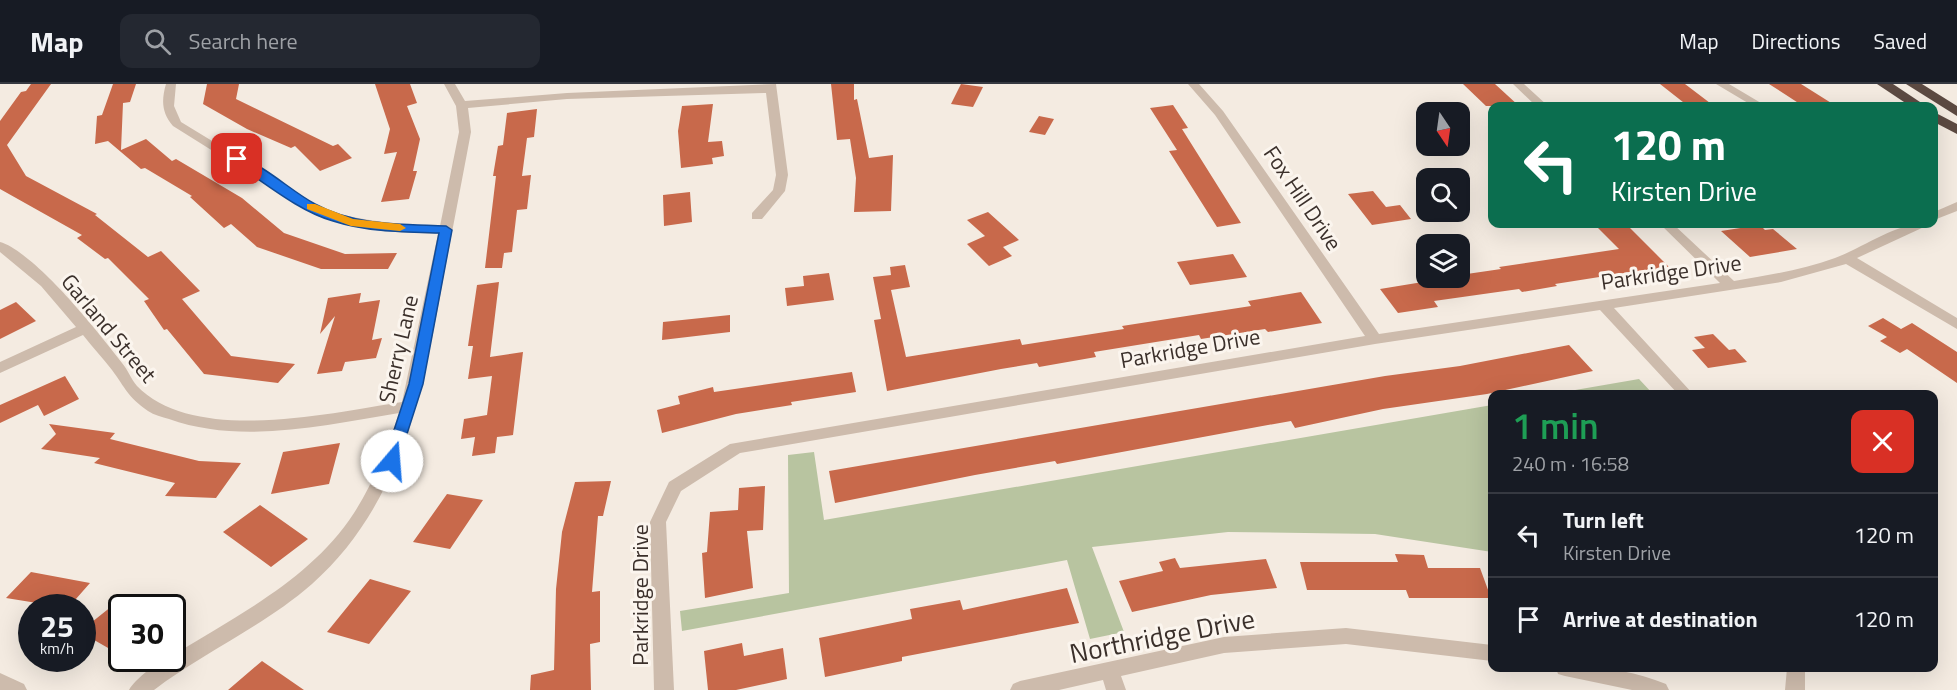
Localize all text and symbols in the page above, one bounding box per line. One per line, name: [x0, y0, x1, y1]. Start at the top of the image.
search box: [120, 14, 540, 68]
text: Map: [30, 20, 84, 63]
text: Search here: [189, 24, 298, 58]
icon: search: [141, 25, 174, 58]
text: Map: [1679, 25, 1719, 57]
text: Directions: [1752, 25, 1841, 57]
text: Saved: [1874, 25, 1927, 57]
north arrow: [1416, 102, 1470, 156]
map controls: [1416, 102, 1470, 288]
text: 120 m: [1611, 112, 1726, 176]
icon: left: [1512, 126, 1590, 204]
pin: [211, 133, 262, 184]
street label: Fox Hill Drive: [1255, 139, 1351, 257]
icon: arrive: [220, 142, 253, 175]
button: search: [1416, 168, 1470, 222]
text: Kirsten Drive: [1611, 170, 1757, 211]
button: layers: [1416, 234, 1470, 288]
street label: Parkridge Drive: [1599, 245, 1743, 299]
street label: Garland Street: [53, 266, 165, 390]
street label: Sherry Lane: [369, 292, 427, 406]
street label: Parkridge Drive: [1117, 319, 1263, 377]
text: 1 min: [1512, 398, 1599, 453]
button: close: [1851, 410, 1914, 473]
position arrow: [360, 429, 424, 493]
text: 240 m · 16:58: [1512, 448, 1629, 479]
text: Turn left: [1563, 503, 1644, 537]
text: 120 m: [1854, 518, 1914, 552]
icon: left: [1512, 519, 1545, 552]
street label: Parkridge Drive: [623, 524, 657, 666]
text: Kirsten Drive: [1563, 537, 1671, 568]
speed limit sign: 30: [108, 594, 186, 672]
street label: Northridge Drive: [1066, 597, 1258, 673]
text: Arrive at destination: [1563, 602, 1758, 636]
text: 120 m: [1854, 602, 1914, 636]
text: 25: [40, 603, 74, 649]
icon: arrive: [1512, 603, 1545, 636]
text: km/h: [40, 637, 74, 660]

